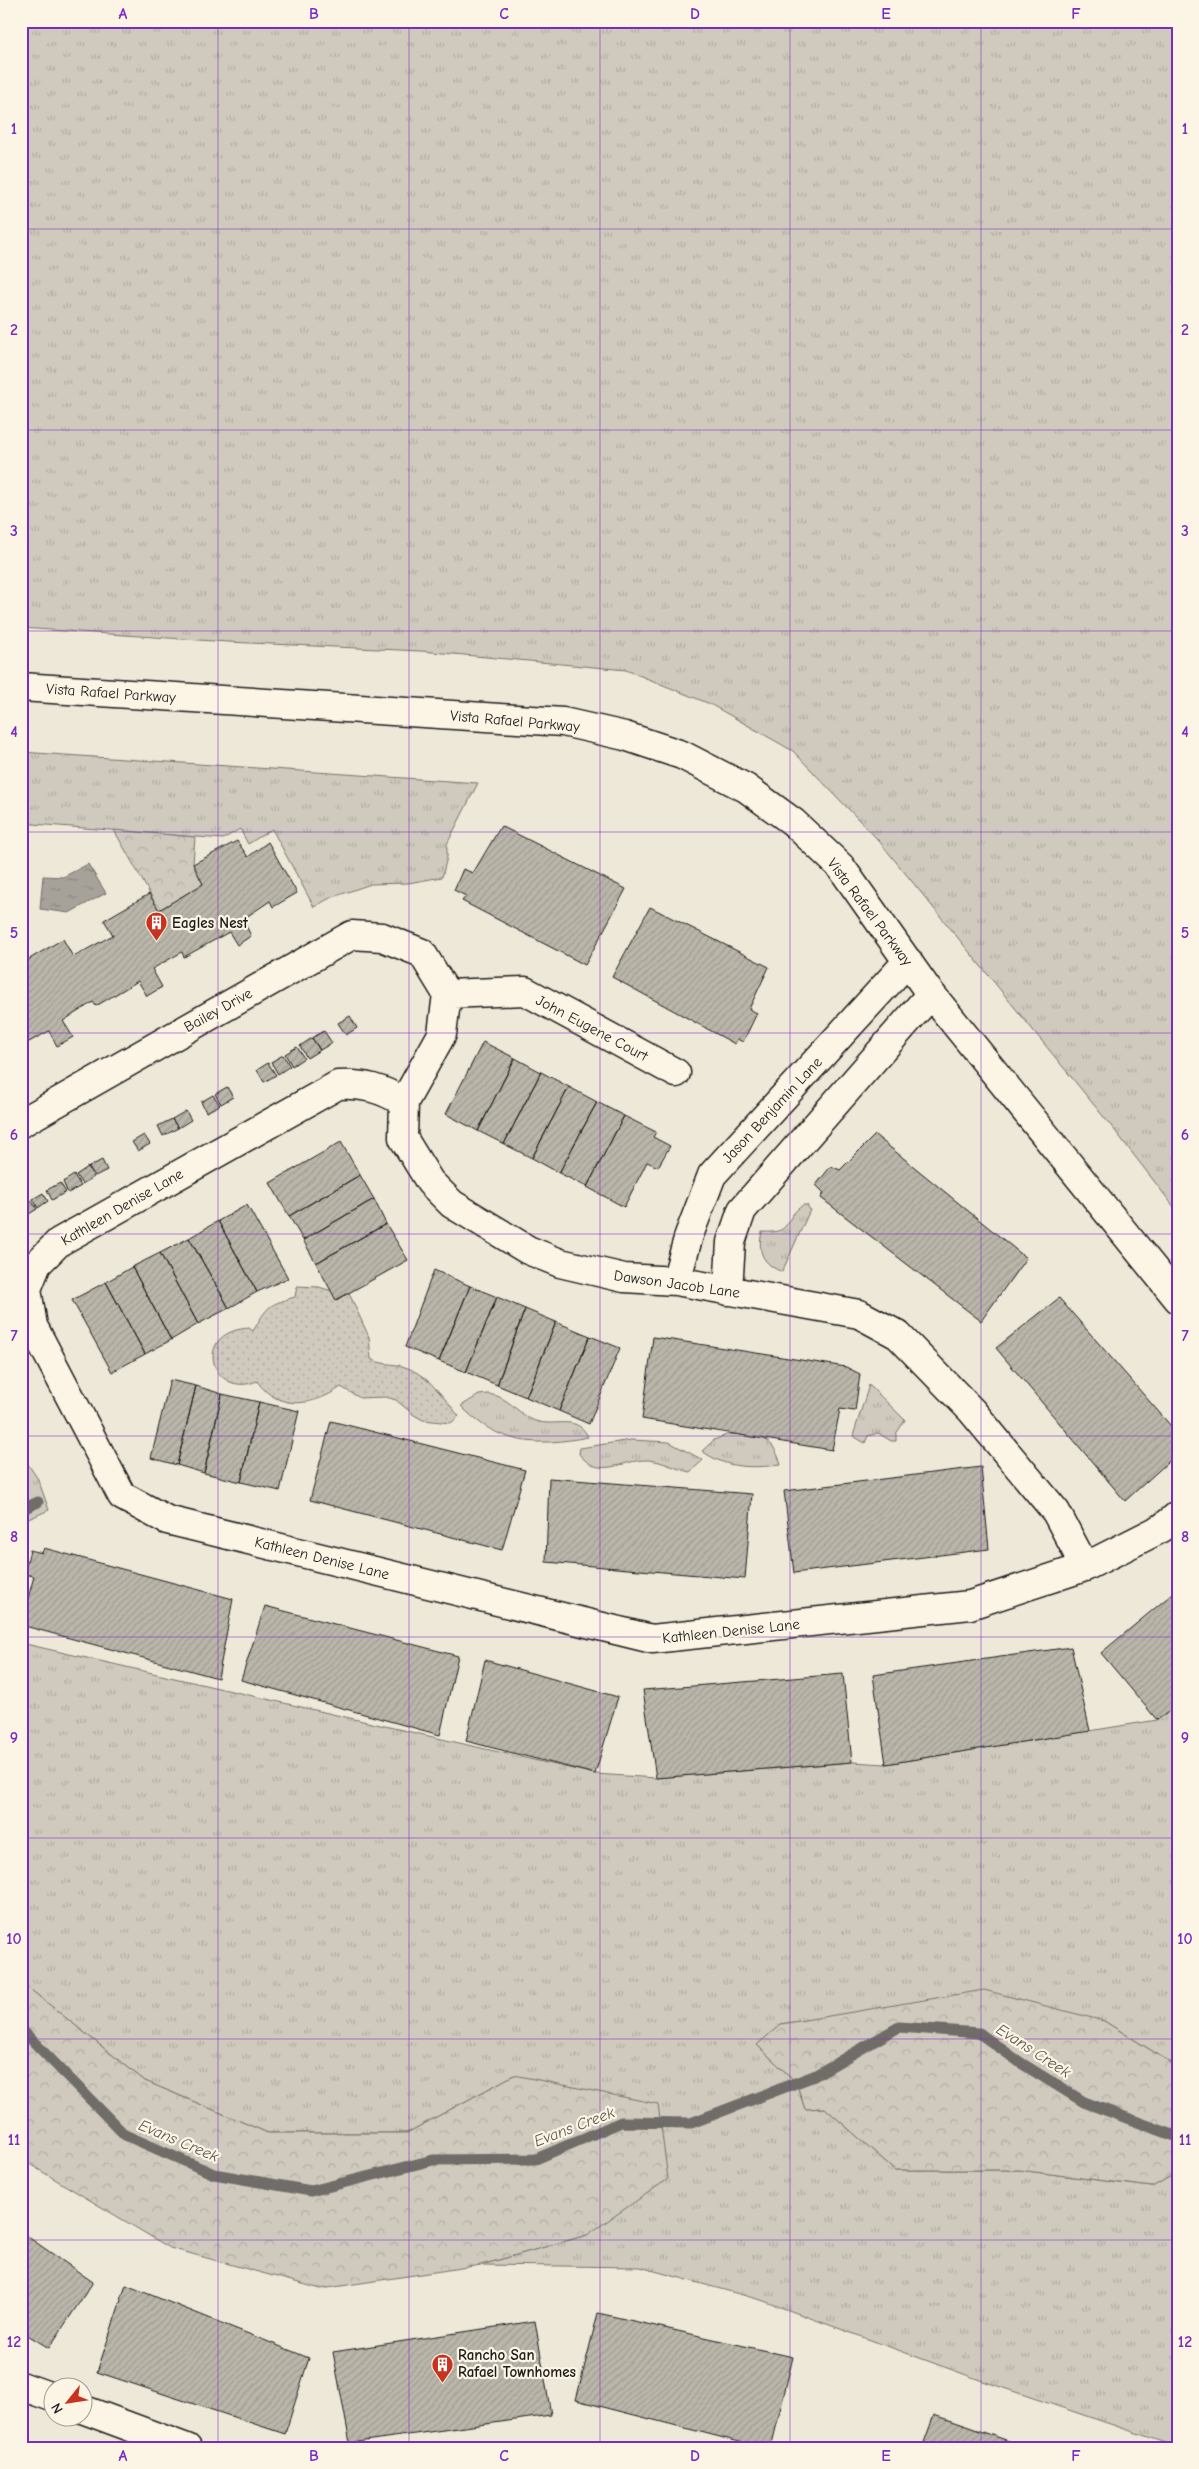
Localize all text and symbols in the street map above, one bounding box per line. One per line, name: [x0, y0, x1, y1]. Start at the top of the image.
text: A: [119, 5, 128, 23]
text: B: [309, 5, 319, 23]
text: C: [499, 5, 509, 23]
text: D: [690, 5, 700, 23]
text: E: [881, 5, 891, 23]
text: F: [1071, 5, 1081, 23]
text: 1: [11, 120, 17, 138]
text: 1: [1182, 120, 1188, 138]
text: 2: [10, 321, 18, 339]
text: 2: [1181, 321, 1189, 339]
text: 3: [10, 522, 18, 540]
text: 3: [1181, 522, 1189, 540]
street label: Vista Rafael Parkway: [45, 679, 177, 707]
street label: Vista Rafael Parkway: [449, 706, 581, 736]
text: 4: [10, 723, 18, 741]
text: 4: [1181, 723, 1189, 741]
street label: Vista Rafael Parkway: [824, 855, 917, 970]
building icon: Eagles Nest: [144, 911, 168, 942]
place label: Eagles Nest: [172, 914, 249, 932]
text: 5: [10, 924, 18, 942]
text: 5: [1181, 924, 1189, 942]
street label: Bailey Drive: [181, 984, 256, 1036]
street label: John Eugene Court: [533, 991, 652, 1065]
street label: Jason Benjamin Lane: [718, 1053, 826, 1167]
text: 6: [10, 1126, 18, 1144]
text: 6: [1181, 1126, 1189, 1144]
street label: Kathleen Denise Lane: [58, 1164, 187, 1249]
street label: Dawson Jacob Lane: [613, 1266, 742, 1302]
text: 7: [10, 1327, 18, 1345]
text: 7: [1181, 1327, 1189, 1345]
text: 8: [10, 1528, 18, 1546]
text: 8: [1181, 1528, 1189, 1546]
street label: Kathleen Denise Lane: [253, 1533, 392, 1584]
street label: Kathleen Denise Lane: [661, 1615, 801, 1647]
text: 9: [10, 1729, 18, 1747]
text: 9: [1181, 1729, 1189, 1747]
text: 10: [6, 1930, 22, 1948]
text: 10: [1177, 1930, 1193, 1948]
water label: Evans Creek: [993, 2020, 1074, 2082]
water label: Evans Creek: [531, 2103, 617, 2151]
water label: Evans Creek: [136, 2116, 221, 2166]
text: 11: [8, 2131, 20, 2149]
text: 11: [1179, 2131, 1191, 2149]
text: 12: [7, 2333, 21, 2351]
text: 12: [1178, 2333, 1192, 2351]
place label: Rancho San Rafael Townhomes: [458, 2346, 576, 2381]
building icon: Rancho San Rafael Townhomes: [430, 2352, 454, 2383]
north arrow: [42, 2376, 92, 2426]
text: N: [48, 2400, 67, 2416]
text: A: [119, 2447, 128, 2465]
text: B: [309, 2447, 319, 2465]
text: C: [499, 2447, 509, 2465]
text: D: [690, 2447, 700, 2465]
text: E: [881, 2447, 891, 2465]
text: F: [1071, 2447, 1081, 2465]

